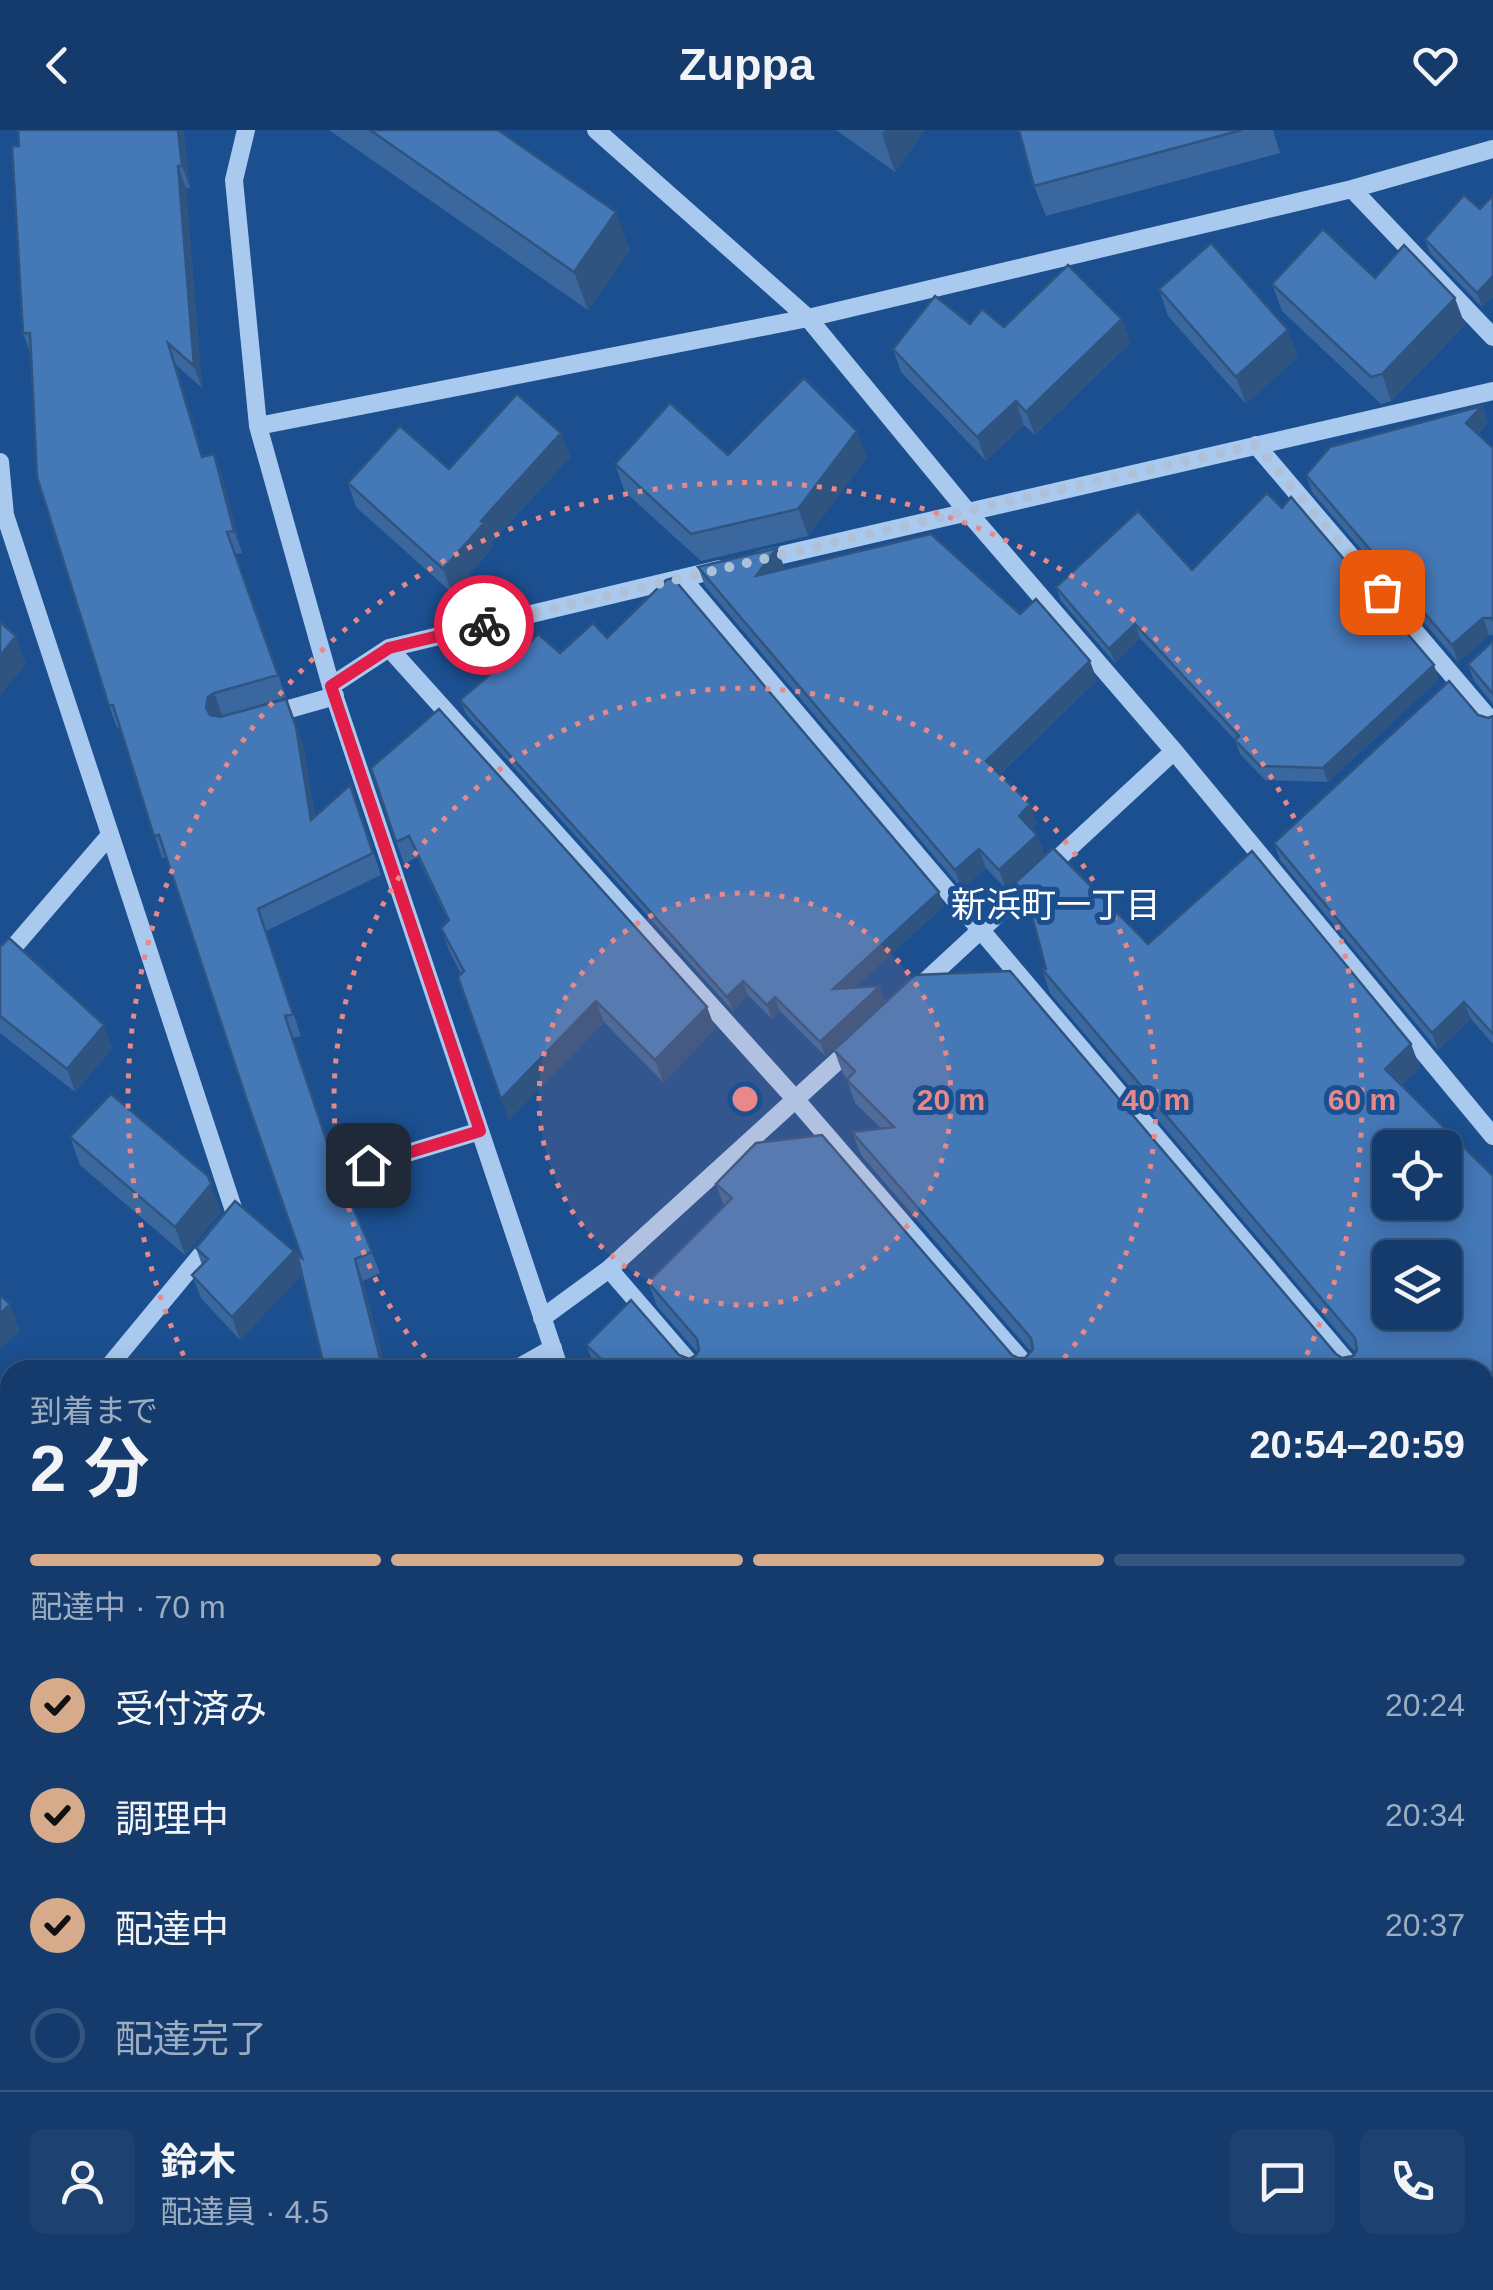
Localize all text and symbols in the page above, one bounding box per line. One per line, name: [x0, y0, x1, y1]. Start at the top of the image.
icon: back: [30, 38, 85, 93]
icon: heart: [1408, 38, 1463, 93]
text: Zuppa: [679, 39, 814, 90]
pin: [1340, 550, 1425, 635]
icon: bag: [1355, 565, 1410, 620]
courier: [434, 575, 534, 675]
icon: bike: [457, 598, 512, 653]
district label: 新浜町一丁目: [951, 885, 1161, 924]
centre of rings: [727, 1081, 763, 1117]
text: 20 m: [917, 1083, 985, 1116]
text: 40 m: [1122, 1083, 1190, 1116]
text: 60 m: [1328, 1083, 1396, 1116]
pin: [326, 1123, 411, 1208]
map controls: [1372, 1130, 1462, 1330]
button: locate: [1372, 1130, 1462, 1220]
icon: home: [341, 1138, 396, 1193]
button: layers: [1372, 1240, 1462, 1330]
text: 到着まで: [30, 1393, 158, 1429]
text: 20:54–20:59: [1249, 1424, 1465, 1466]
text: 2 分: [30, 1432, 149, 1505]
text: 配達中 · 70 m: [30, 1589, 226, 1625]
icon: check: [30, 1678, 85, 1733]
text: 20:24: [1385, 1687, 1465, 1723]
text: 受付済み: [115, 1688, 267, 1730]
icon: check: [30, 1788, 85, 1843]
text: 20:34: [1385, 1797, 1465, 1833]
text: 調理中: [115, 1798, 229, 1840]
icon: check: [30, 1898, 85, 1953]
text: 20:37: [1385, 1907, 1465, 1943]
text: 配達中: [115, 1908, 229, 1950]
text: 配達完了: [115, 2018, 267, 2060]
button: person: [30, 2129, 135, 2234]
button: chat: [1230, 2129, 1335, 2234]
button: phone: [1360, 2129, 1465, 2234]
text: 鈴木: [160, 2141, 236, 2183]
text: 配達員 · 4.5: [160, 2194, 329, 2230]

